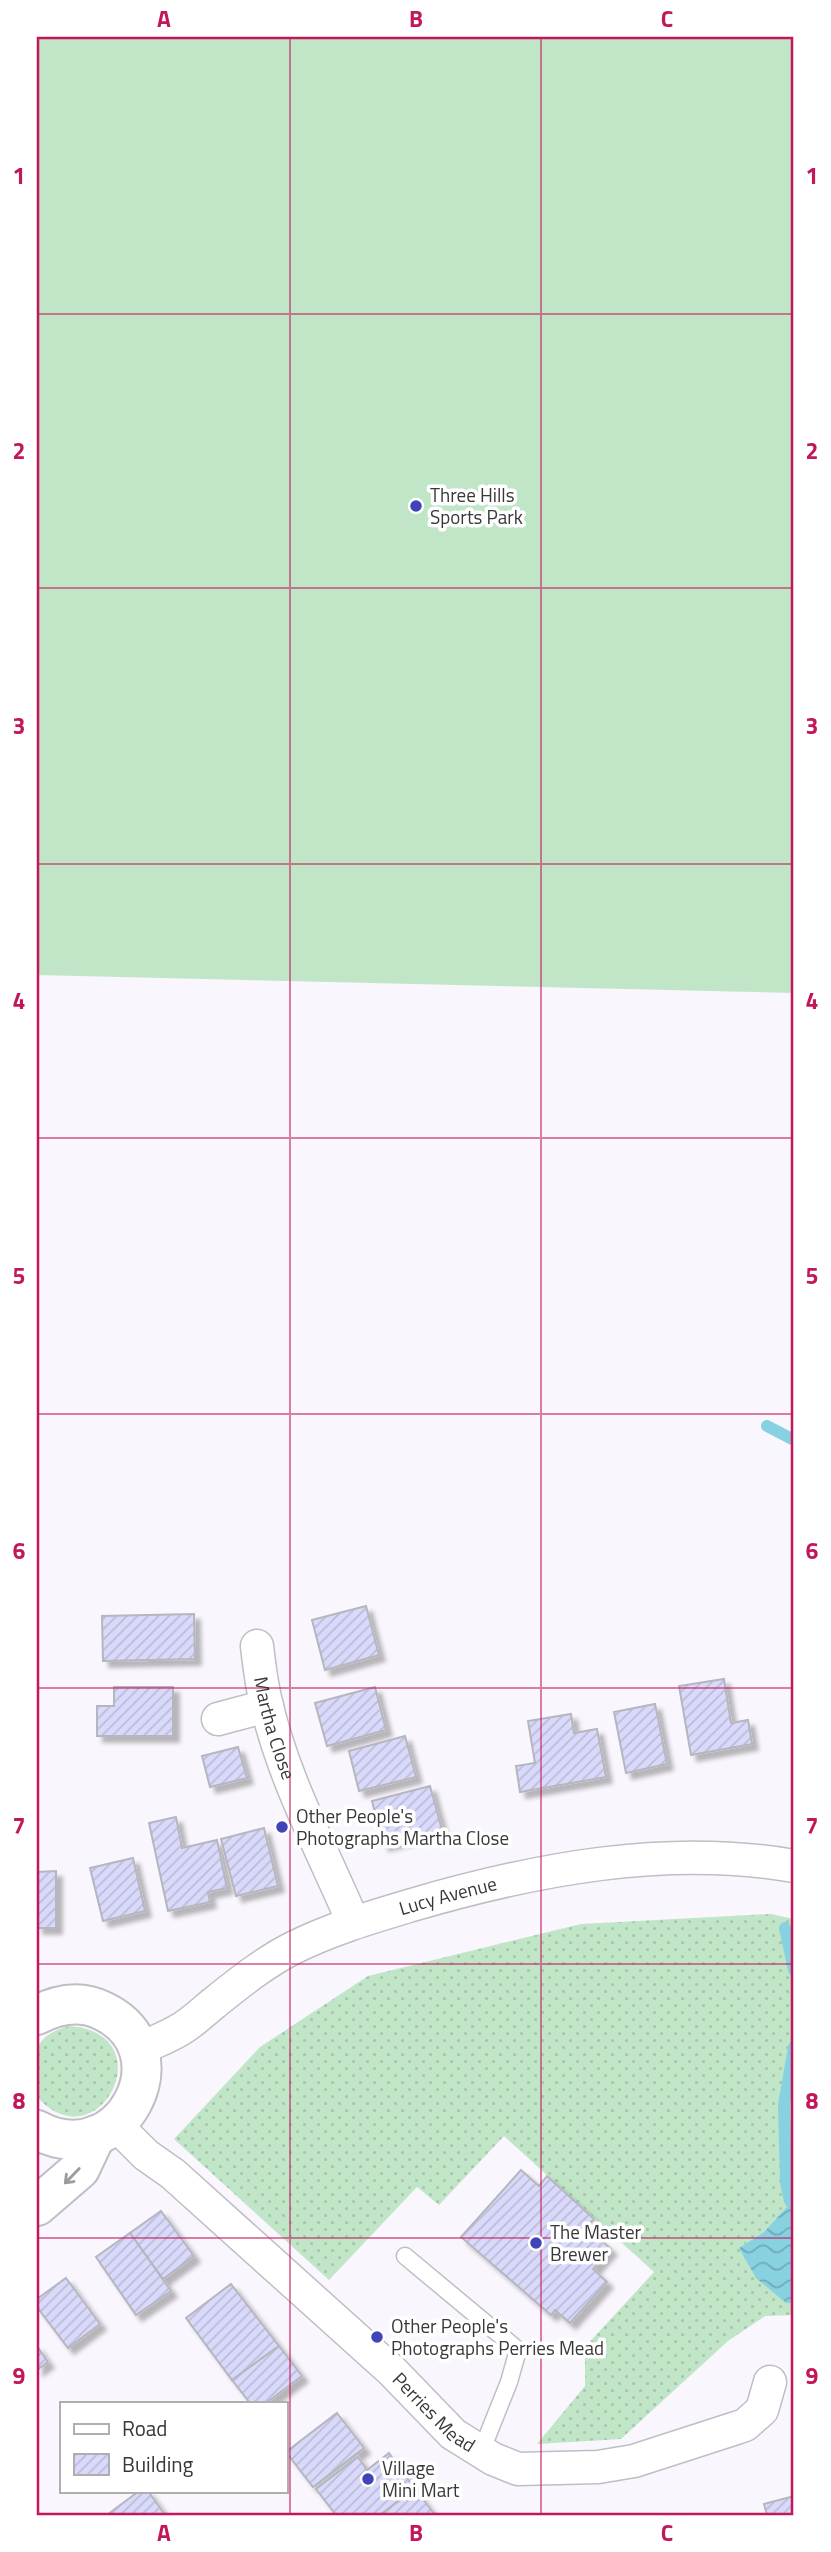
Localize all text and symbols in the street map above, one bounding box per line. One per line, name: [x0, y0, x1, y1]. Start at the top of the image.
text: A: [157, 1, 171, 36]
text: B: [409, 1, 423, 36]
text: C: [661, 1, 673, 36]
text: 1: [13, 158, 25, 193]
text: 1: [806, 158, 818, 193]
text: 2: [13, 433, 25, 468]
text: 2: [806, 433, 818, 468]
place label: Three Hills Sports Park: [430, 480, 523, 531]
marker: Three Hills Sports Park: [408, 498, 424, 514]
text: 3: [13, 708, 25, 743]
text: 3: [806, 708, 818, 743]
text: 4: [13, 983, 25, 1018]
text: 4: [806, 983, 818, 1018]
text: 5: [13, 1258, 25, 1293]
text: 5: [806, 1258, 818, 1293]
text: 6: [13, 1533, 26, 1568]
text: 6: [806, 1533, 819, 1568]
street label: Martha Close: [247, 1674, 304, 1783]
place label: Other People's Photographs Martha Close: [296, 1801, 509, 1852]
text: 7: [13, 1808, 25, 1843]
text: 7: [806, 1808, 818, 1843]
marker: Other People's Photographs Martha Close: [274, 1819, 290, 1835]
street label: Lucy Avenue: [395, 1868, 499, 1922]
text: 8: [13, 2083, 26, 2118]
text: 8: [806, 2083, 819, 2118]
one-way arrow: [64, 2167, 81, 2184]
place label: The Master Brewer: [550, 2217, 642, 2268]
marker: The Master Brewer: [528, 2235, 544, 2251]
place label: Other People's Photographs Perries Mead: [391, 2311, 604, 2362]
marker: Other People's Photographs Perries Mead: [369, 2329, 385, 2345]
text: 9: [13, 2358, 26, 2393]
text: 9: [806, 2358, 819, 2393]
street label: Perries Mead: [386, 2365, 481, 2459]
legend: [60, 2402, 287, 2492]
text: Road: [122, 2412, 167, 2444]
text: Building: [122, 2448, 194, 2480]
place label: Village Mini Mart: [382, 2453, 460, 2504]
marker: Village Mini Mart: [360, 2471, 376, 2487]
text: A: [157, 2515, 171, 2550]
text: B: [409, 2515, 423, 2550]
text: C: [661, 2515, 673, 2550]

